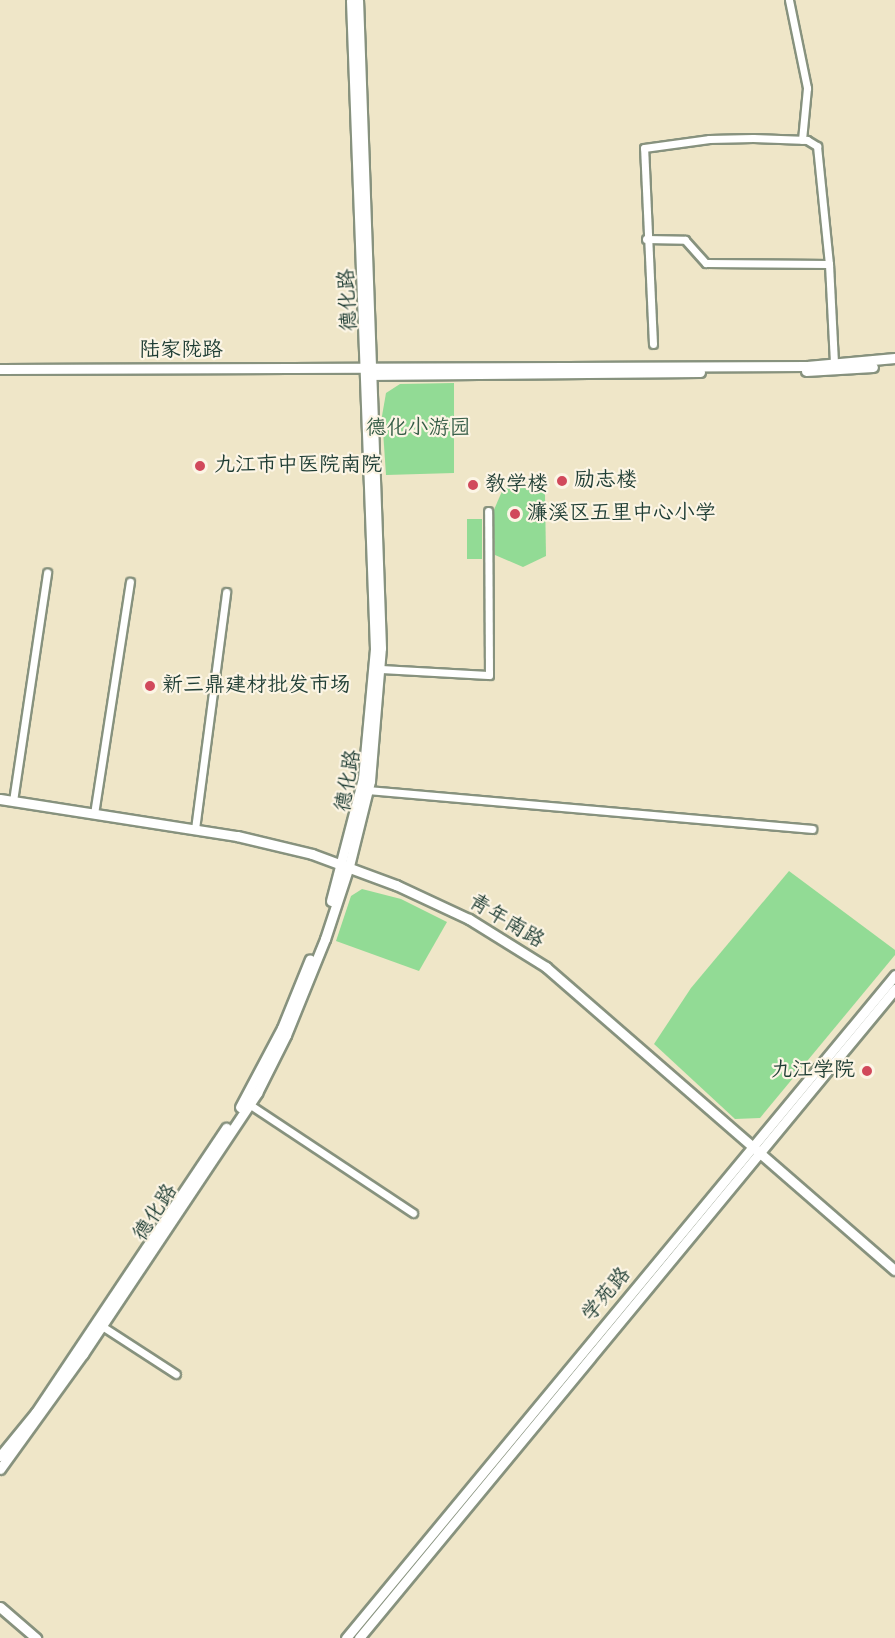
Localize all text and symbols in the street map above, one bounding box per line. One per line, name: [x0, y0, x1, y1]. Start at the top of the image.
street label: 德化路: [335, 268, 363, 332]
street label: 陆家陇路: [139, 338, 223, 364]
park label: 德化小游园: [366, 416, 470, 442]
place label: 九江市中医院南院: [214, 453, 382, 479]
marker: 九江市中医院南院: [191, 457, 209, 475]
place label: 励志楼: [574, 468, 637, 494]
place label: 教学楼: [485, 472, 548, 498]
marker: 励志楼: [555, 474, 569, 488]
marker: 教学楼: [466, 478, 480, 492]
place label: 濂溪区五里中心小学: [527, 501, 716, 527]
marker: 濂溪区五里中心小学: [508, 507, 522, 521]
place label: 新三鼎建材批发市场: [162, 673, 351, 699]
marker: 新三鼎建材批发市场: [143, 679, 157, 693]
street label: 德化路: [331, 748, 367, 814]
street label: 青年南路: [464, 890, 548, 954]
place label: 九江学院: [771, 1058, 855, 1084]
marker: 九江学院: [860, 1064, 874, 1078]
street label: 德化路: [128, 1180, 184, 1246]
street label: 学苑路: [577, 1263, 637, 1327]

